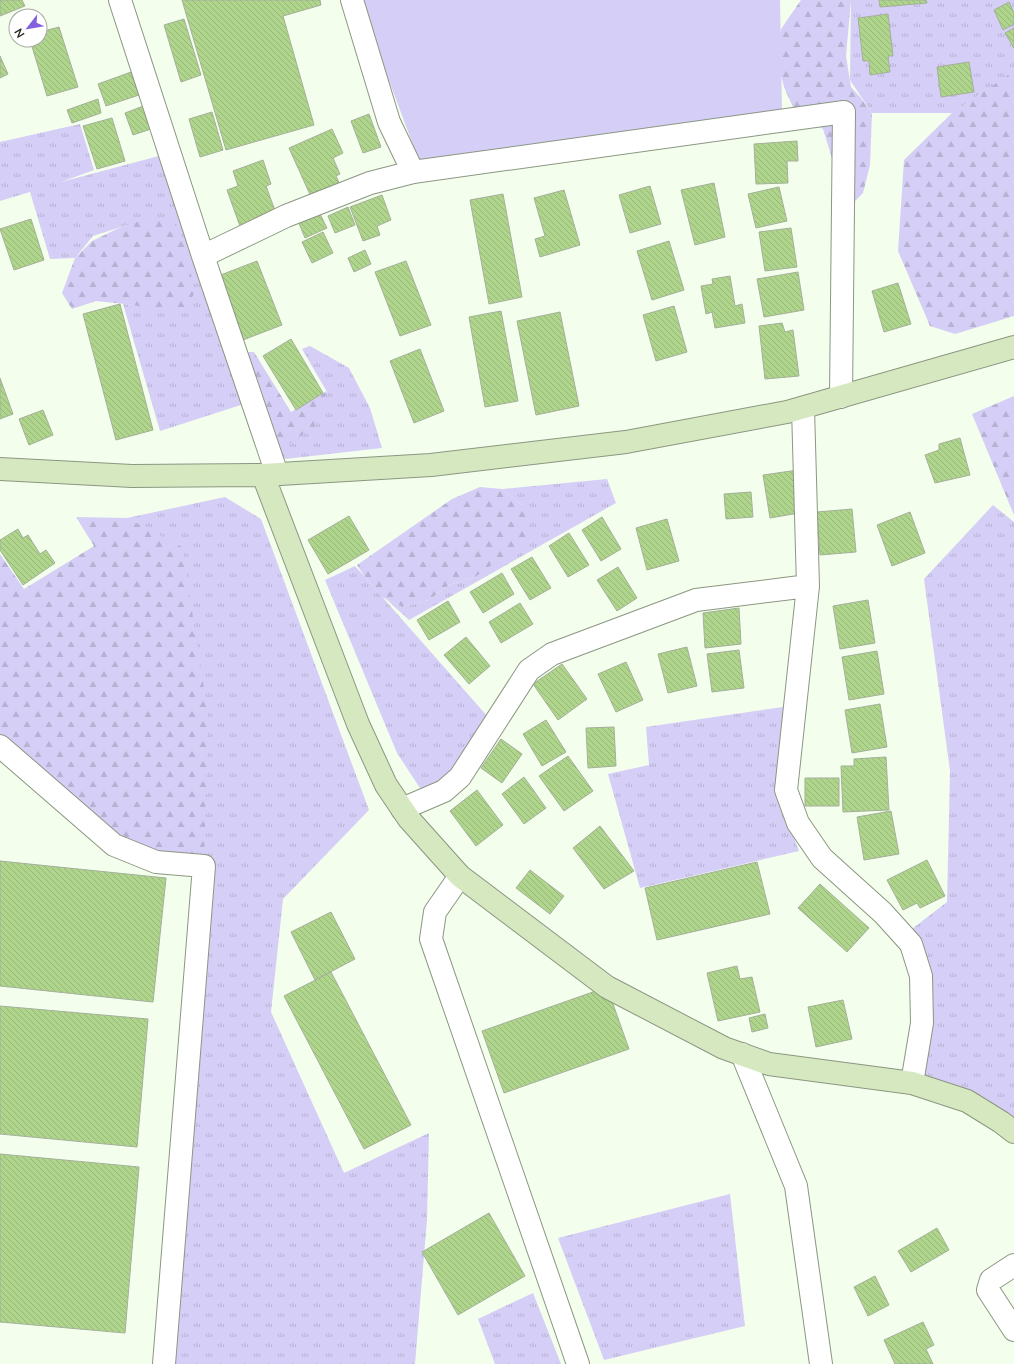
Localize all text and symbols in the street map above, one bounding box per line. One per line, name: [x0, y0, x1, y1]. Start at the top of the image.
north arrow: [8, 8, 48, 48]
text: N: [11, 26, 27, 40]

